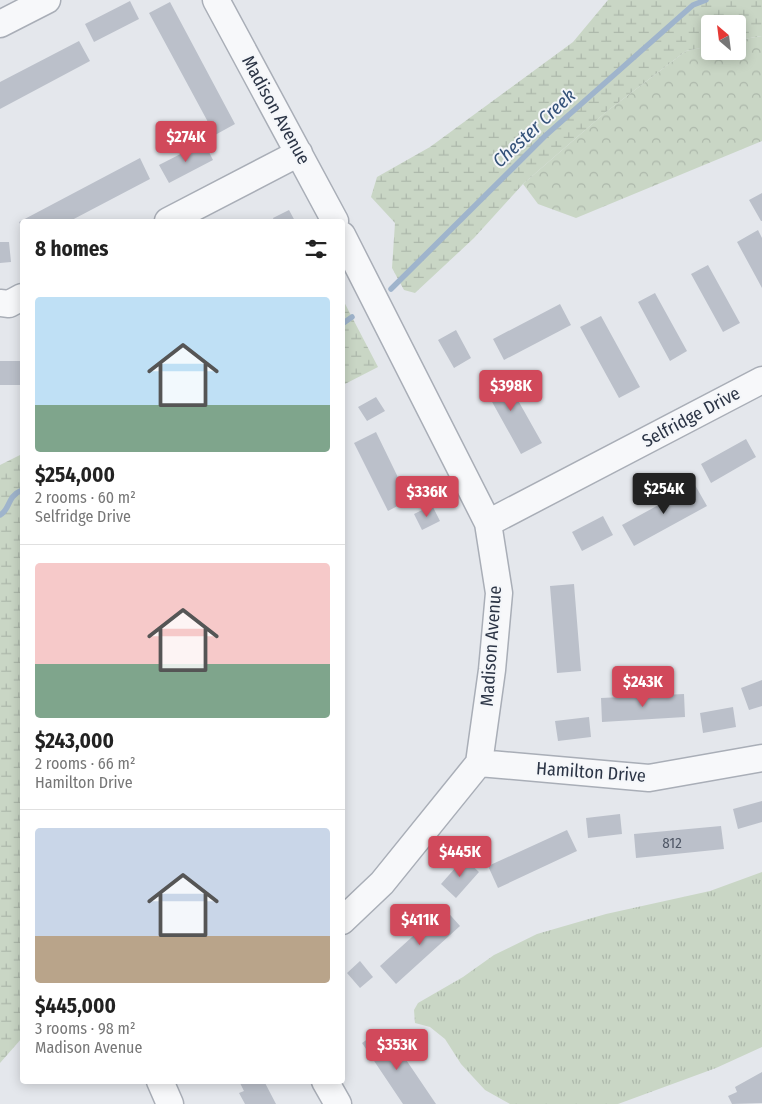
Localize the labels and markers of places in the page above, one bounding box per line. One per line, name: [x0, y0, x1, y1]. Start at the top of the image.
pin: $274K: [151, 120, 221, 163]
pin: $398K: [476, 370, 546, 412]
pin: $254K: [629, 472, 699, 515]
pin: $336K: [392, 476, 462, 518]
pin: $243K: [608, 666, 678, 708]
pin: $445K: [425, 836, 495, 878]
pin: $411K: [385, 904, 455, 946]
pin: $353K: [362, 1028, 432, 1071]

